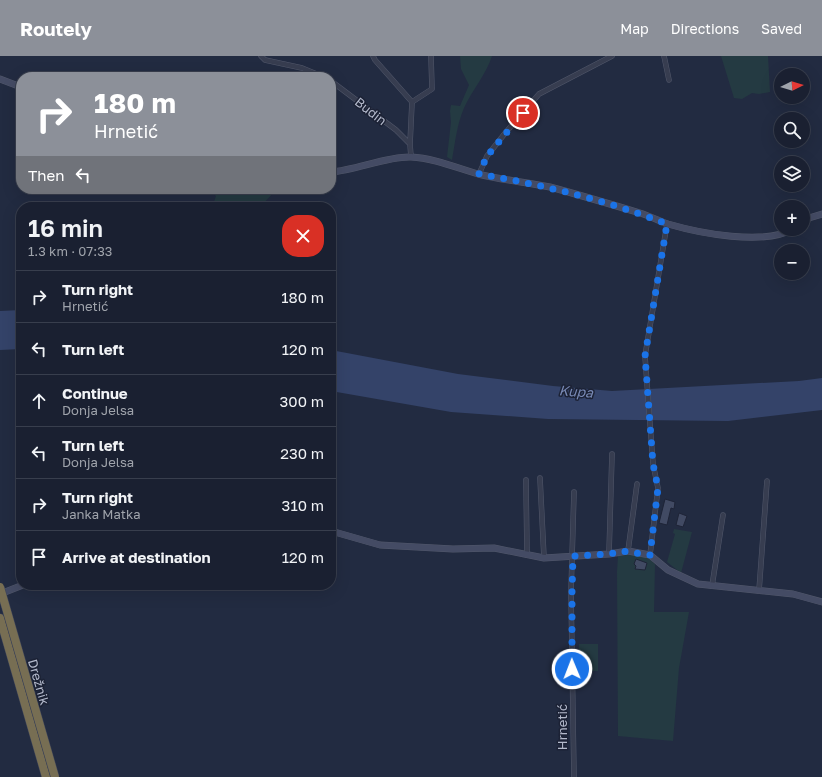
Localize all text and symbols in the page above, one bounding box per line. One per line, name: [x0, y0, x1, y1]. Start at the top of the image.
text: Routely: [20, 17, 92, 40]
text: Map: [620, 20, 649, 37]
text: Directions: [671, 20, 739, 37]
text: Saved: [761, 20, 802, 37]
north arrow: [774, 68, 810, 104]
map controls: [774, 68, 810, 280]
text: 180 m: [94, 86, 176, 119]
icon: right: [28, 88, 80, 140]
street label: Budin: [352, 94, 390, 128]
pin: [506, 96, 540, 130]
icon: arrive: [512, 102, 534, 124]
button: search: [774, 112, 810, 148]
text: Hrnetić: [94, 120, 158, 142]
button: layers: [774, 156, 810, 192]
icon: left: [72, 164, 94, 186]
text: Then: [28, 166, 64, 184]
button: +: [774, 200, 810, 236]
text: 16 min: [28, 213, 103, 242]
button: close: [282, 215, 324, 257]
text: 1.3 km · 07:33: [28, 243, 112, 259]
button: −: [774, 244, 810, 280]
text: Turn right: [62, 280, 133, 298]
icon: right: [28, 286, 50, 308]
text: 180 m: [281, 288, 324, 306]
text: Hrnetić: [62, 298, 108, 314]
icon: left: [28, 338, 50, 360]
text: Turn left: [62, 340, 124, 358]
text: 120 m: [282, 340, 324, 358]
water label: Kupa: [558, 381, 595, 401]
text: Continue: [62, 384, 128, 402]
icon: ahead: [28, 390, 50, 412]
text: 300 m: [280, 392, 324, 410]
text: Donja Jelsa: [62, 402, 134, 418]
text: Turn left: [62, 436, 124, 454]
icon: left: [28, 442, 50, 464]
text: 230 m: [280, 444, 324, 462]
text: Donja Jelsa: [62, 454, 134, 470]
text: Turn right: [62, 488, 133, 506]
icon: right: [28, 494, 50, 516]
text: 310 m: [282, 496, 324, 514]
text: Janka Matka: [62, 506, 141, 522]
icon: arrive: [28, 546, 50, 568]
text: Arrive at destination: [62, 548, 211, 566]
text: 120 m: [282, 548, 324, 566]
position arrow: [551, 648, 593, 690]
street label: Drežnik: [25, 657, 53, 707]
street label: Hrnetić: [554, 704, 570, 750]

